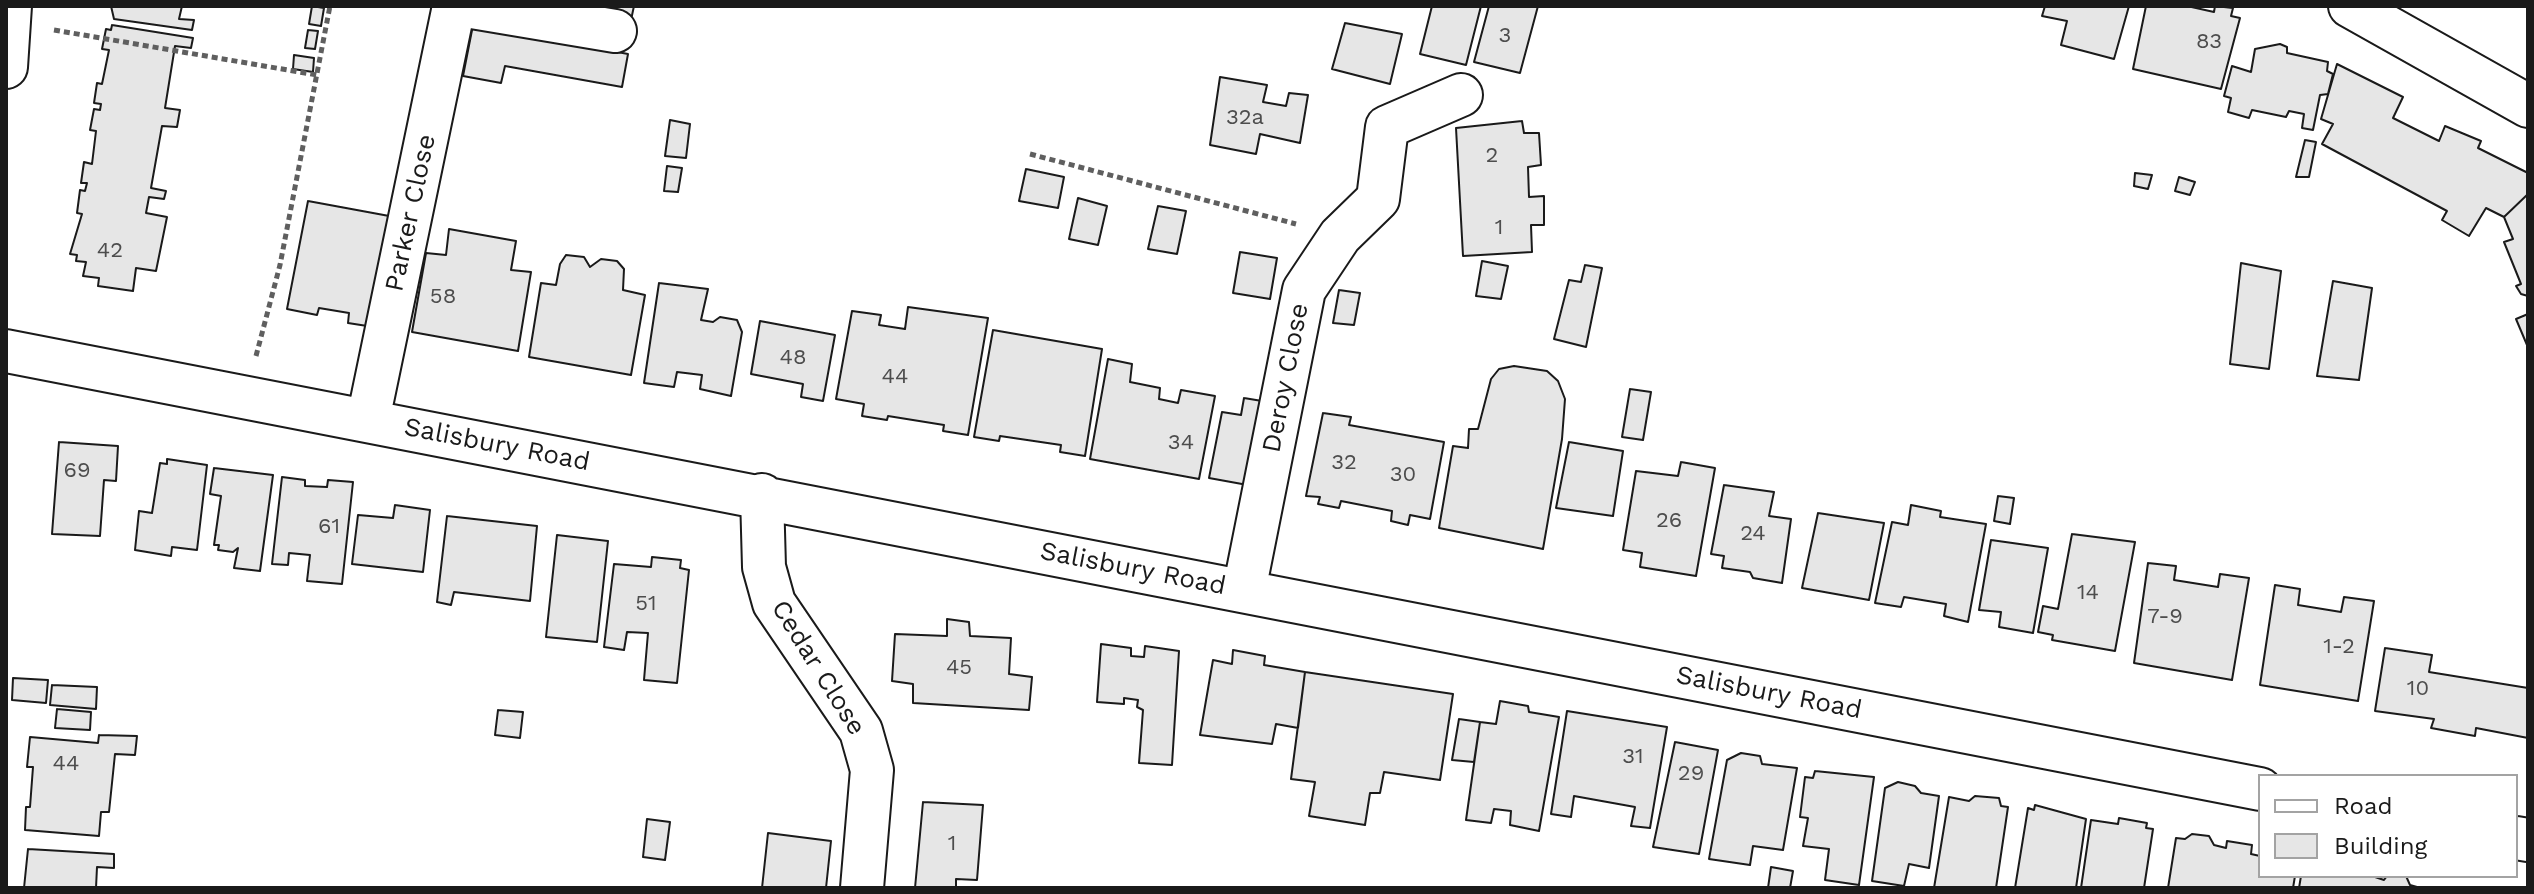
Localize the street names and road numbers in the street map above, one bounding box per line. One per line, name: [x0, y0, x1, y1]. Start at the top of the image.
street label: Parker Close: [379, 131, 443, 295]
street label: Deroy Close: [1256, 301, 1316, 455]
street label: Salisbury Road: [402, 412, 592, 478]
street label: Salisbury Road: [1038, 536, 1228, 602]
street label: Cedar Close: [764, 595, 872, 741]
street label: Salisbury Road: [1674, 660, 1864, 726]

